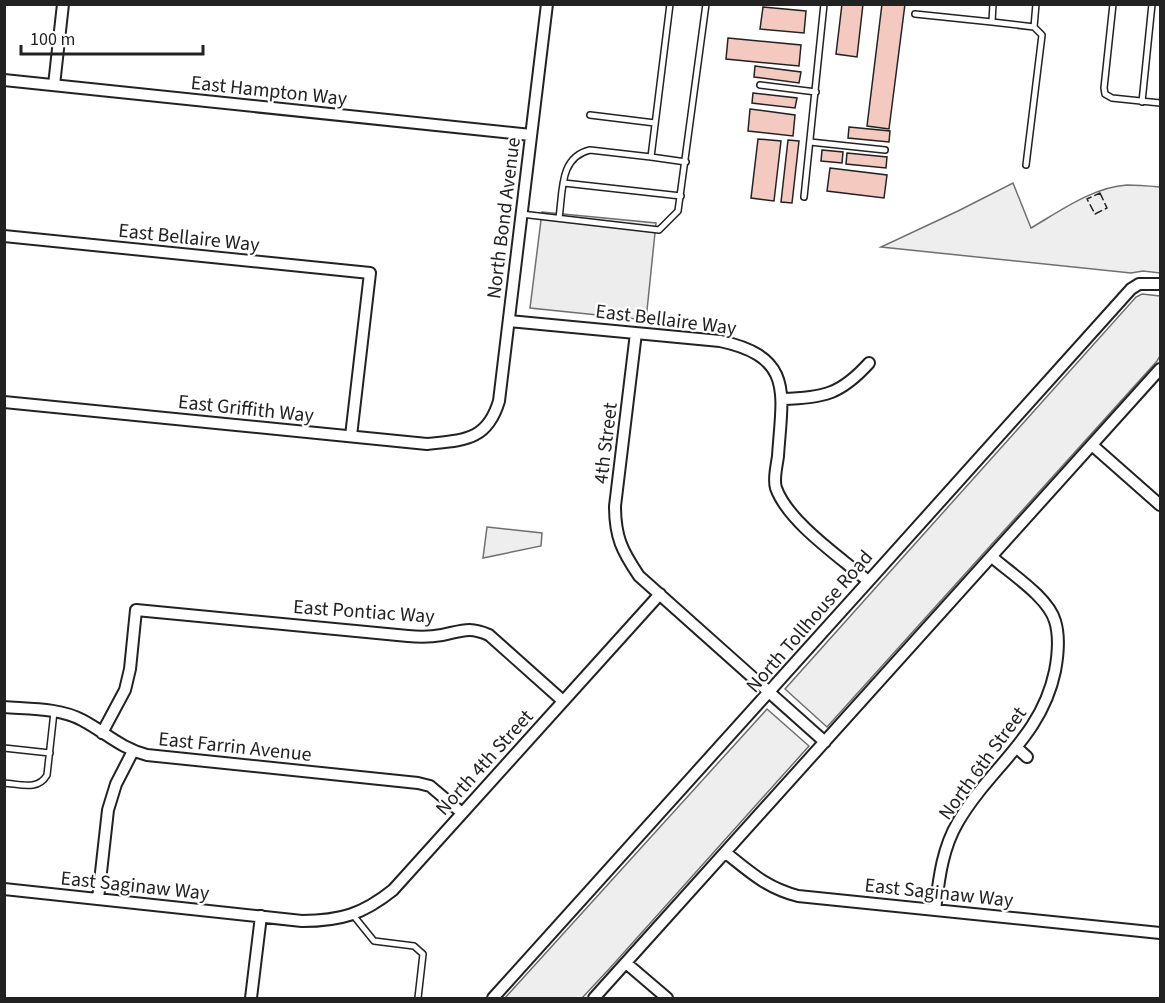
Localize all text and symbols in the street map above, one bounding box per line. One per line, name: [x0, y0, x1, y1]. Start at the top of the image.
scale bar: [21, 18, 202, 56]
text: 100 m: [30, 27, 75, 52]
street label: East Hampton Way: [189, 69, 349, 113]
street label: North Bond Avenue: [480, 136, 528, 301]
street label: East Bellaire Way: [117, 217, 261, 259]
street label: East Bellaire Way: [594, 297, 739, 343]
street label: East Griffith Way: [177, 388, 316, 430]
street label: 4th Street: [587, 401, 625, 485]
street label: North Tollhouse Road: [740, 544, 880, 699]
street label: East Pontiac Way: [292, 593, 436, 631]
street label: North 6th Street: [932, 701, 1034, 826]
street label: North 4th Street: [429, 703, 540, 822]
street label: East Farrin Avenue: [157, 725, 313, 769]
street label: East Saginaw Way: [59, 864, 211, 908]
street label: East Saginaw Way: [863, 871, 1015, 915]

